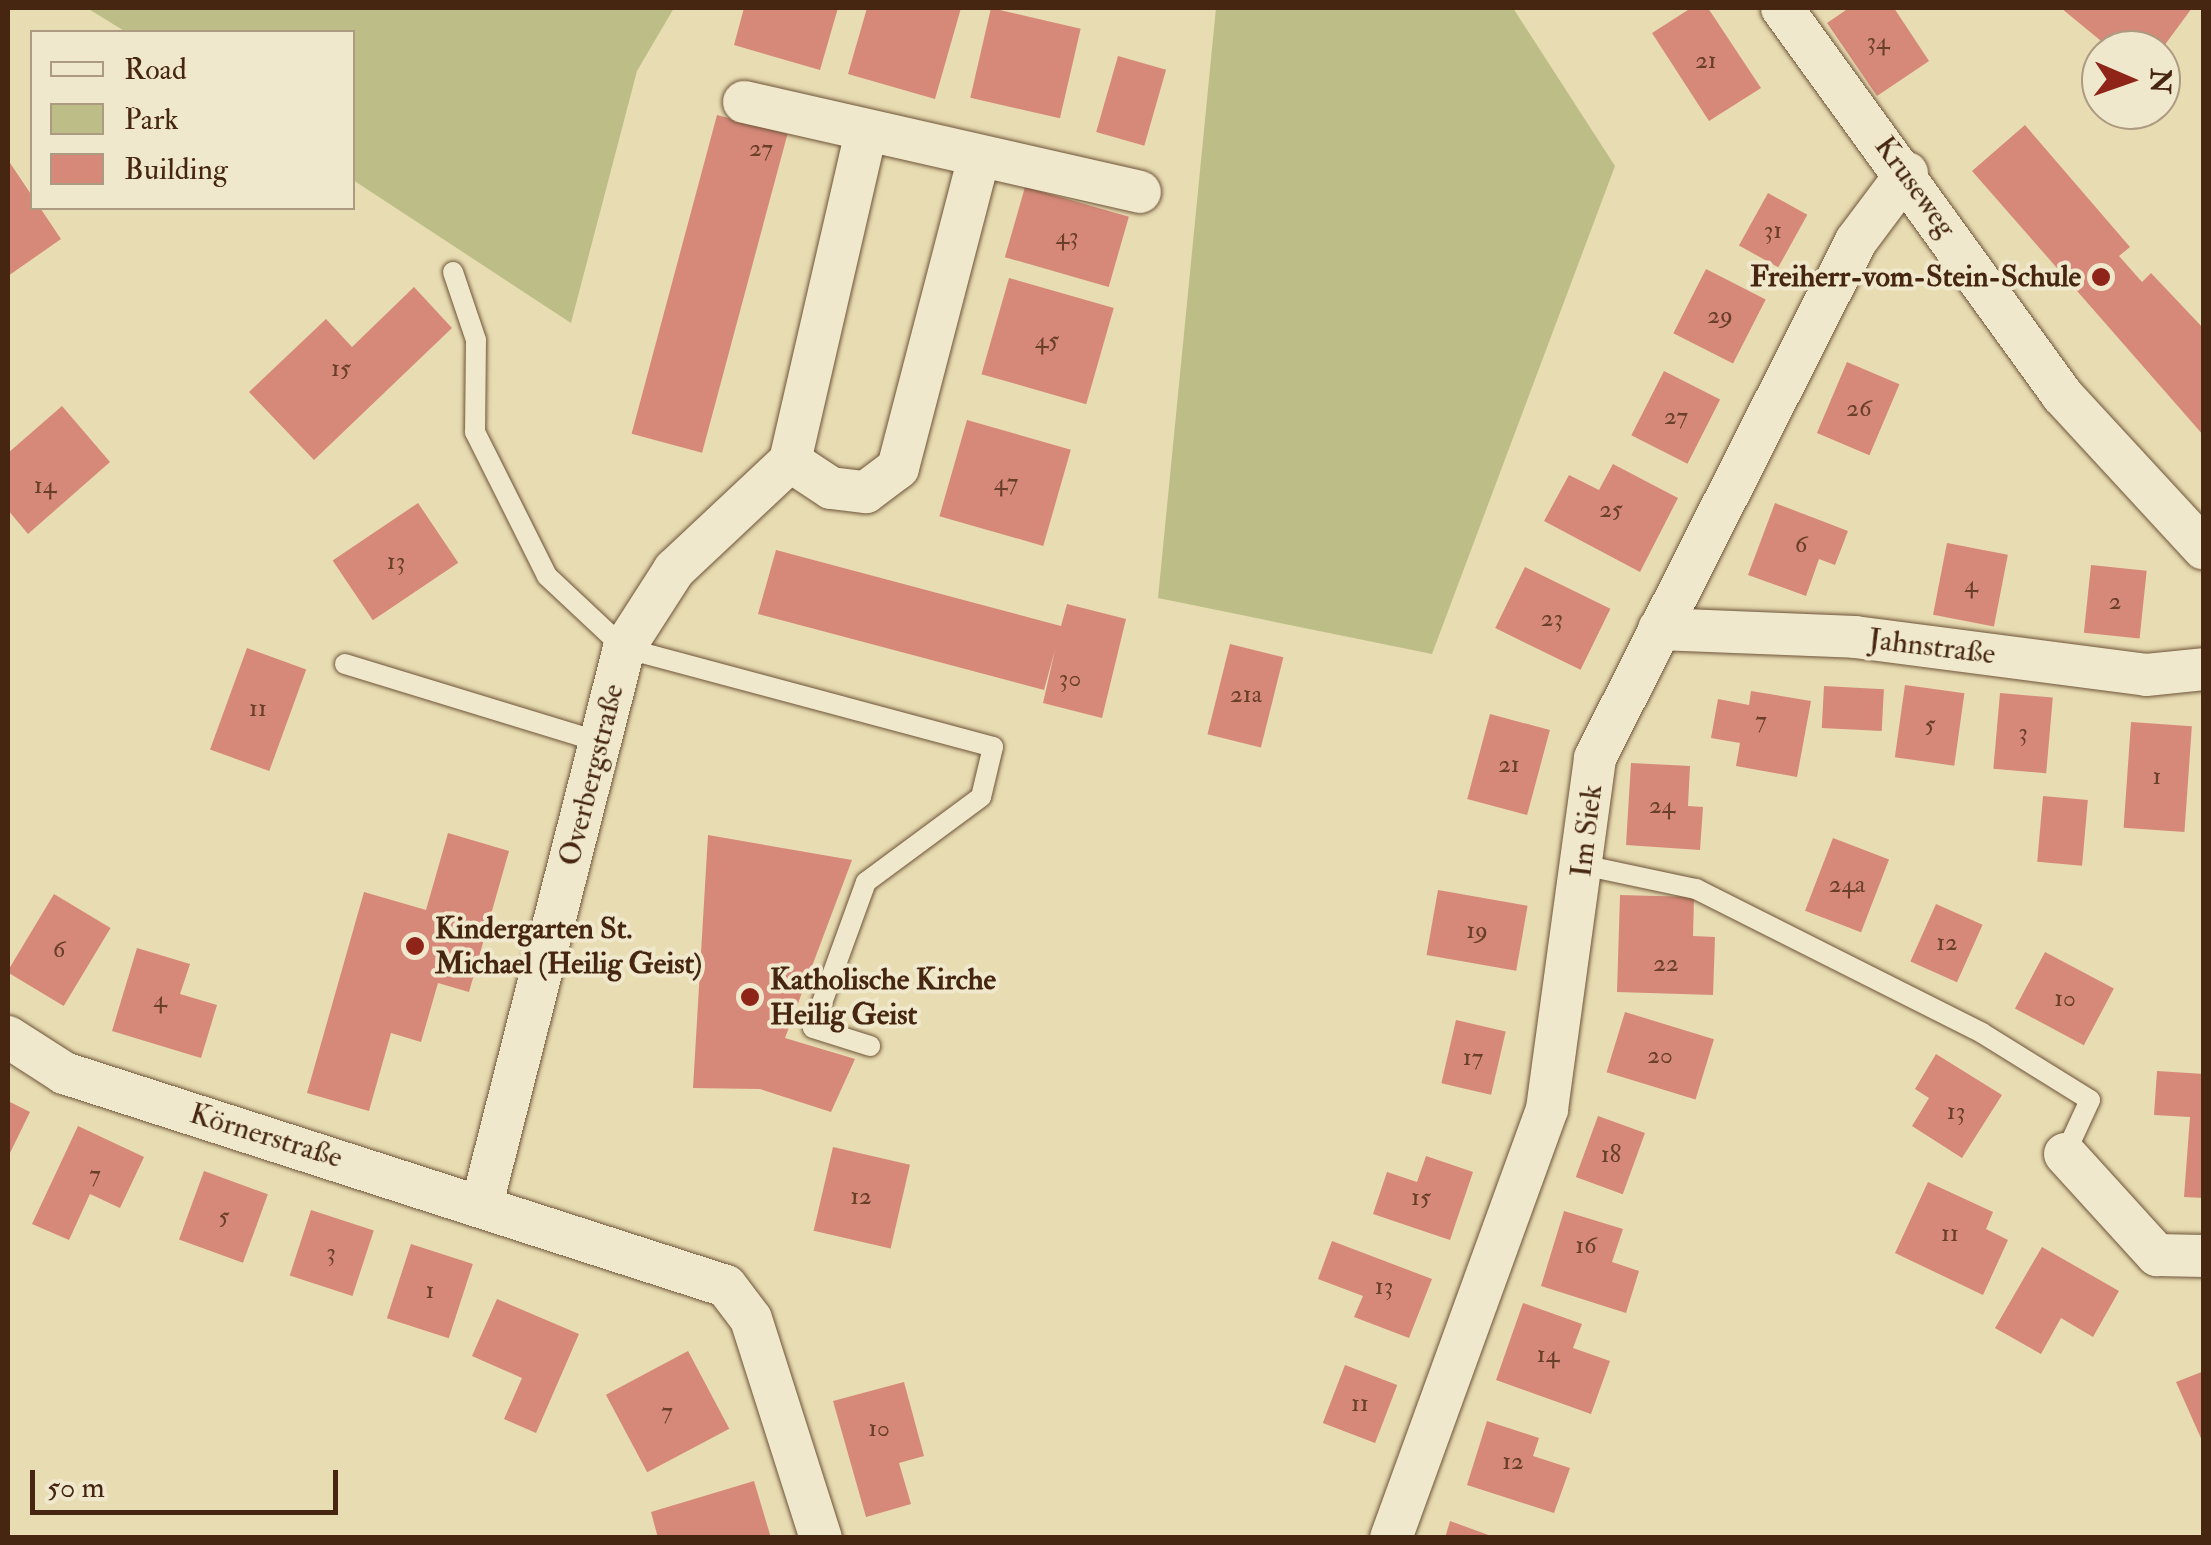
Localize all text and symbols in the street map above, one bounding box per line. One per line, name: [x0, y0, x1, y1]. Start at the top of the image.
house number: 34: [1867, 27, 1889, 57]
legend: [30, 30, 355, 210]
north arrow: [2081, 30, 2181, 130]
house number: 21: [1695, 46, 1717, 76]
text: Road: [124, 51, 187, 88]
text: N: [2142, 68, 2177, 94]
text: Park: [124, 101, 179, 138]
street label: Kruseweg: [1866, 129, 1964, 245]
house number: 27: [749, 134, 773, 164]
text: Building: [124, 151, 228, 188]
house number: 31: [1764, 216, 1782, 246]
house number: 43: [1055, 222, 1079, 252]
place label: Freiherr-vom-Stein-Schule: [1750, 259, 2081, 295]
marker: Freiherr-vom-Stein-Schule: [2090, 266, 2112, 288]
house number: 29: [1707, 301, 1733, 331]
house number: 45: [1035, 326, 1059, 356]
house number: 15: [331, 354, 351, 384]
house number: 26: [1846, 394, 1872, 424]
house number: 27: [1664, 402, 1688, 432]
house number: 47: [994, 468, 1018, 498]
house number: 14: [34, 471, 56, 501]
house number: 25: [1599, 495, 1623, 525]
house number: 6: [1795, 530, 1807, 560]
house number: 13: [387, 547, 405, 577]
house number: 4: [1964, 570, 1978, 600]
house number: 2: [2109, 587, 2121, 617]
house number: 23: [1541, 604, 1563, 634]
street label: Jahnstraße: [1867, 621, 1997, 673]
house number: 30: [1059, 664, 1081, 694]
street label: Overbergstraße: [552, 680, 632, 870]
house number: 21a: [1230, 680, 1262, 710]
house number: 11: [249, 694, 267, 724]
house number: 7: [1755, 706, 1767, 736]
house number: 5: [1925, 710, 1935, 740]
house number: 3: [2018, 718, 2028, 748]
house number: 21: [1498, 750, 1520, 780]
house number: 1: [2153, 762, 2161, 792]
street label: Im Siek: [1563, 783, 1611, 879]
house number: 24: [1649, 791, 1675, 821]
house number: 24a: [1829, 870, 1865, 900]
place label: Kindergarten St. Michael (Heilig Geist): [435, 911, 702, 982]
house number: 19: [1466, 916, 1488, 946]
house number: 12: [1936, 928, 1958, 958]
house number: 6: [53, 935, 65, 965]
marker: Kindergarten St. Michael (Heilig Geist): [404, 935, 426, 957]
house number: 22: [1653, 949, 1679, 979]
place label: Katholische Kirche Heilig Geist: [770, 962, 996, 1032]
house number: 10: [2054, 984, 2076, 1014]
house number: 4: [153, 985, 167, 1015]
marker: Katholische Kirche Heilig Geist: [739, 986, 761, 1008]
house number: 20: [1647, 1041, 1673, 1071]
house number: 17: [1463, 1043, 1483, 1073]
street label: Körnerstraße: [185, 1096, 347, 1176]
house number: 13: [1947, 1097, 1965, 1127]
house number: 18: [1601, 1140, 1621, 1170]
house number: 7: [89, 1160, 101, 1190]
house number: 12: [850, 1182, 872, 1212]
house number: 15: [1411, 1183, 1431, 1213]
house number: 5: [219, 1202, 229, 1232]
house number: 11: [1941, 1219, 1959, 1249]
house number: 16: [1575, 1231, 1597, 1261]
house number: 3: [326, 1238, 336, 1268]
house number: 13: [1375, 1272, 1393, 1302]
house number: 1: [426, 1276, 434, 1306]
house number: 14: [1537, 1340, 1559, 1370]
house number: 11: [1351, 1389, 1369, 1419]
house number: 7: [661, 1397, 673, 1427]
house number: 10: [868, 1414, 890, 1444]
house number: 12: [1502, 1447, 1524, 1477]
scale bar: [35, 1450, 342, 1512]
text: 50 m: [47, 1469, 105, 1506]

